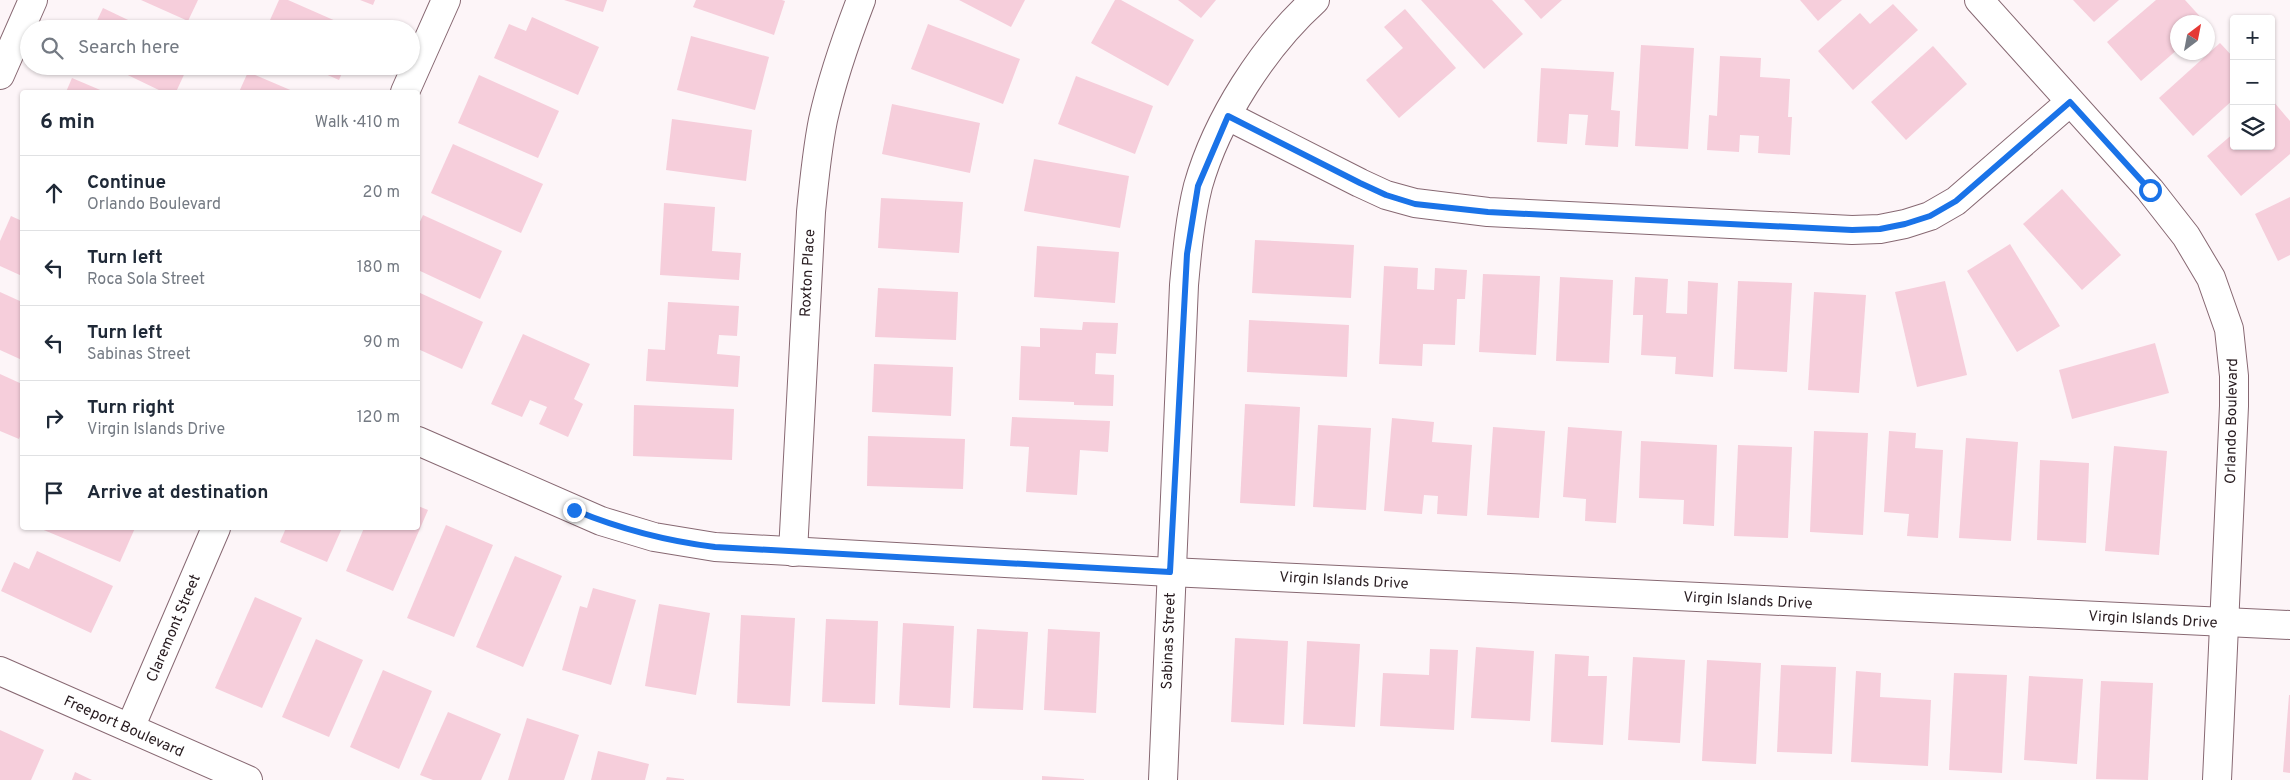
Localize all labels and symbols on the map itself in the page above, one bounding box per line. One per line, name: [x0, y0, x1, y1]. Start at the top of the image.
north arrow: [2170, 15, 2215, 60]
route start: [2139, 179, 2162, 202]
street label: Roxton Place: [797, 229, 820, 318]
street label: Orlando Boulevard: [2222, 358, 2243, 484]
route end: [563, 499, 586, 522]
street label: Virgin Islands Drive: [1279, 569, 1409, 594]
street label: Claremont Street: [143, 572, 206, 685]
street label: Virgin Islands Drive: [1683, 589, 1813, 614]
street label: Sabinas Street: [1158, 592, 1181, 690]
street label: Virgin Islands Drive: [2088, 608, 2218, 633]
street label: Freeport Boulevard: [60, 692, 186, 762]

